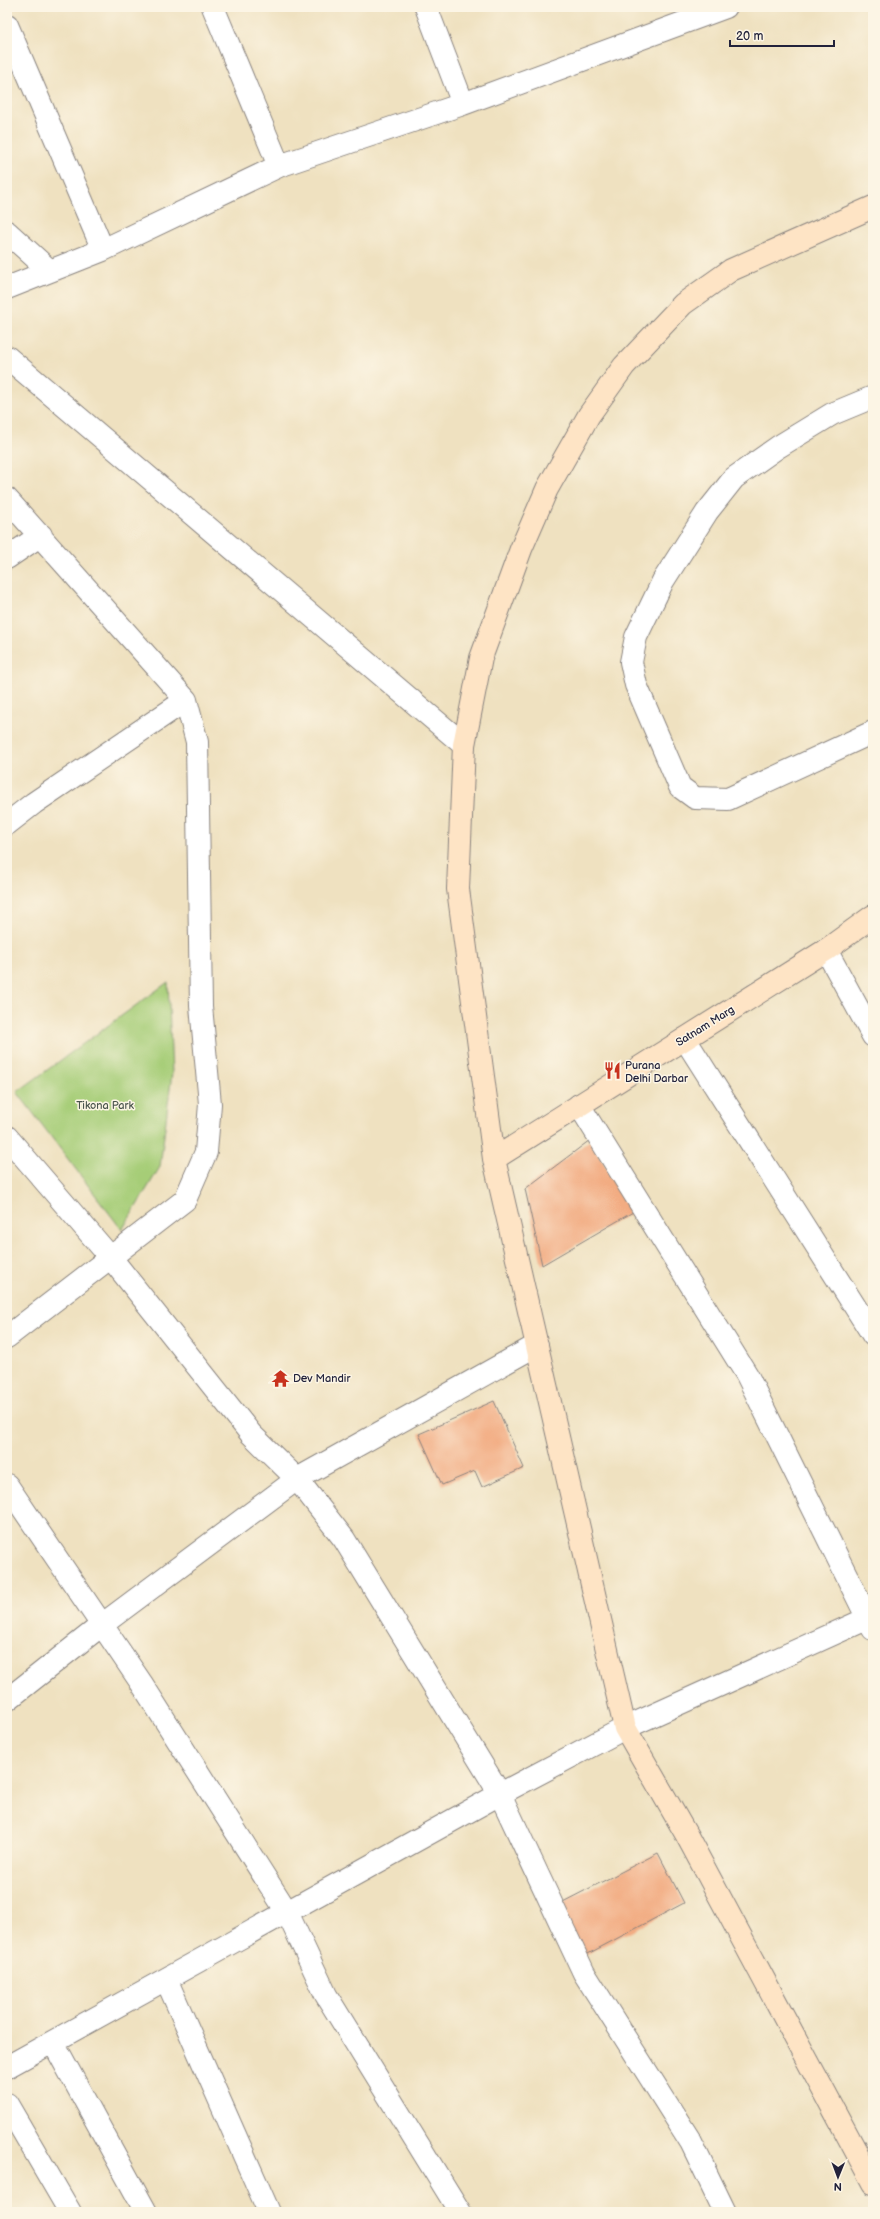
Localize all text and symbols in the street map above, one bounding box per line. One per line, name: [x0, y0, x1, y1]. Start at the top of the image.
scale bar: [730, 22, 834, 48]
text: 20 m: [736, 29, 763, 44]
street label: Satnam Marg: [673, 1003, 737, 1049]
place label: Purana Delhi Darbar: [625, 1059, 689, 1085]
restaurant icon: Purana Delhi Darbar: [602, 1061, 622, 1081]
park label: Tikona Park: [76, 1099, 134, 1112]
temple icon: Dev Mandir: [270, 1368, 290, 1388]
place label: Dev Mandir: [293, 1372, 351, 1385]
north arrow: [818, 2157, 858, 2197]
text: N: [834, 2180, 842, 2193]

